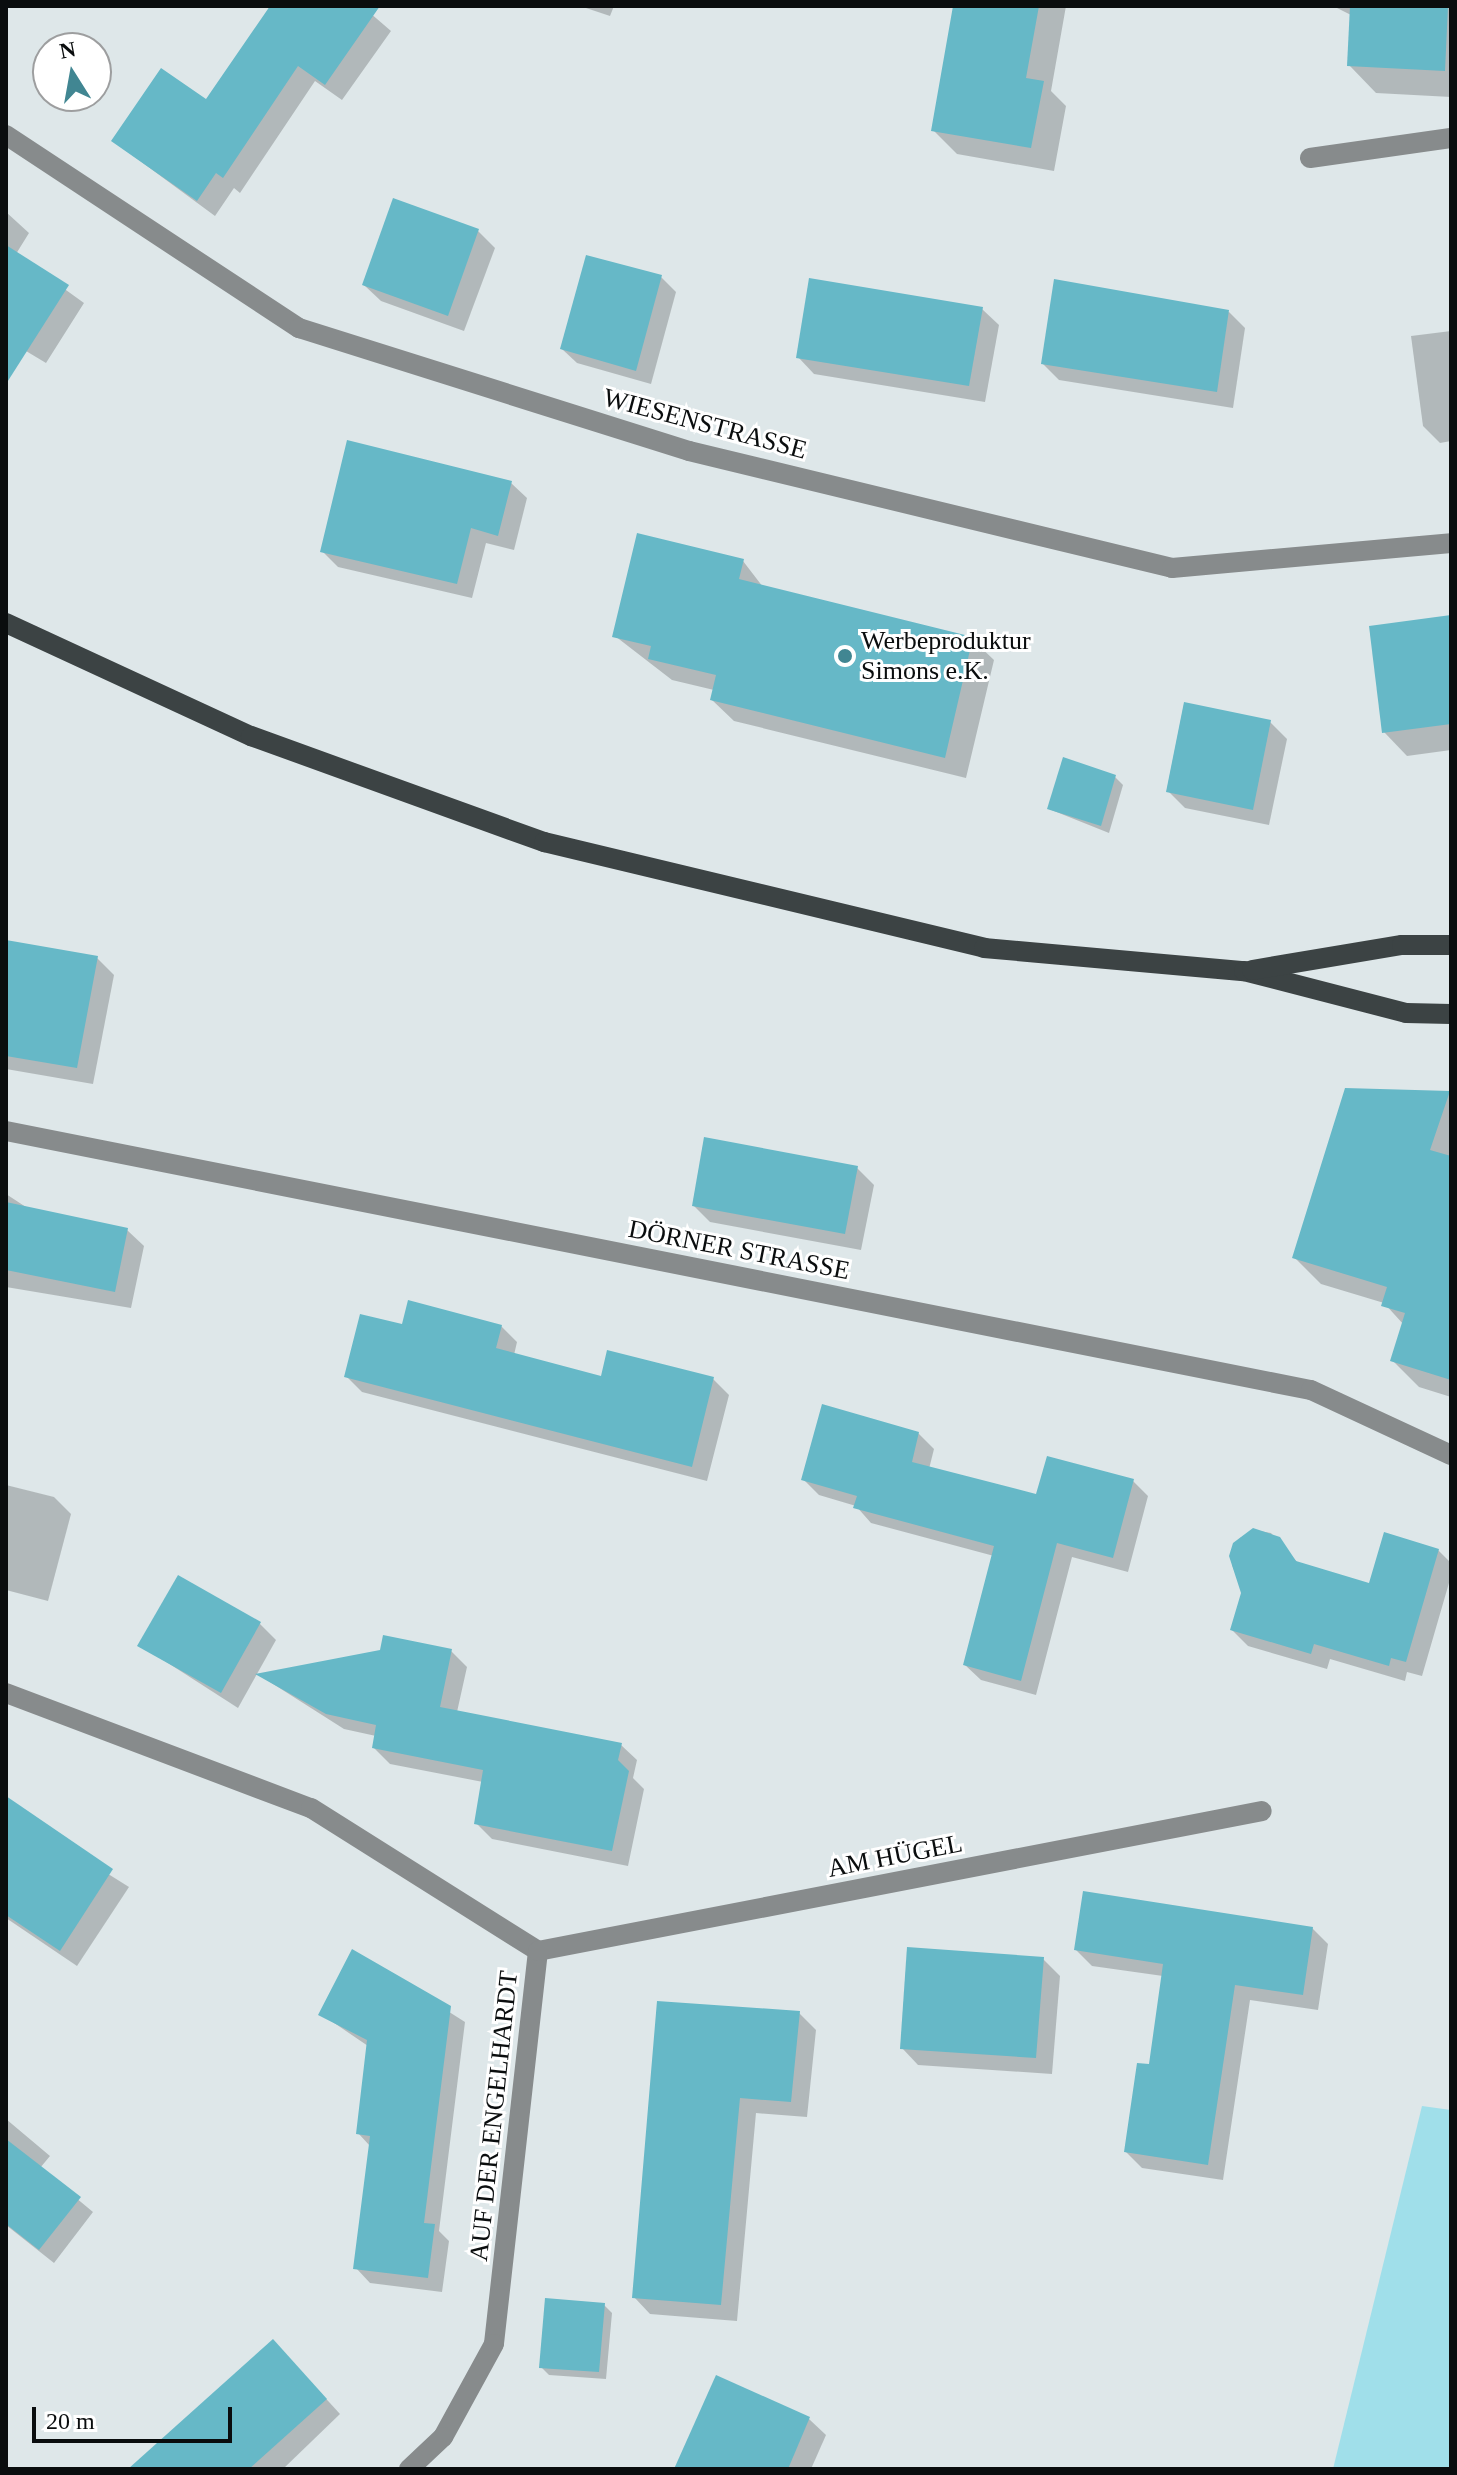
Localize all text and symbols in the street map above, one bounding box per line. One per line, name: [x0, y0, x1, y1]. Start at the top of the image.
north arrow: [32, 32, 112, 112]
text: N: [58, 36, 78, 64]
street label: WIESENSTRASSE: [600, 382, 810, 466]
place label: Werbeproduktur Simons e.K.: [861, 625, 1031, 686]
marker: Werbeproduktur Simons e.K.: [836, 647, 854, 665]
street label: DÖRNER STRASSE: [626, 1213, 852, 1287]
street label: AM HÜGEL: [825, 1828, 965, 1884]
street label: AUF DER ENGELHARDT: [463, 1969, 525, 2263]
scale bar: [36, 2391, 236, 2441]
text: 20 m: [46, 2408, 95, 2434]

